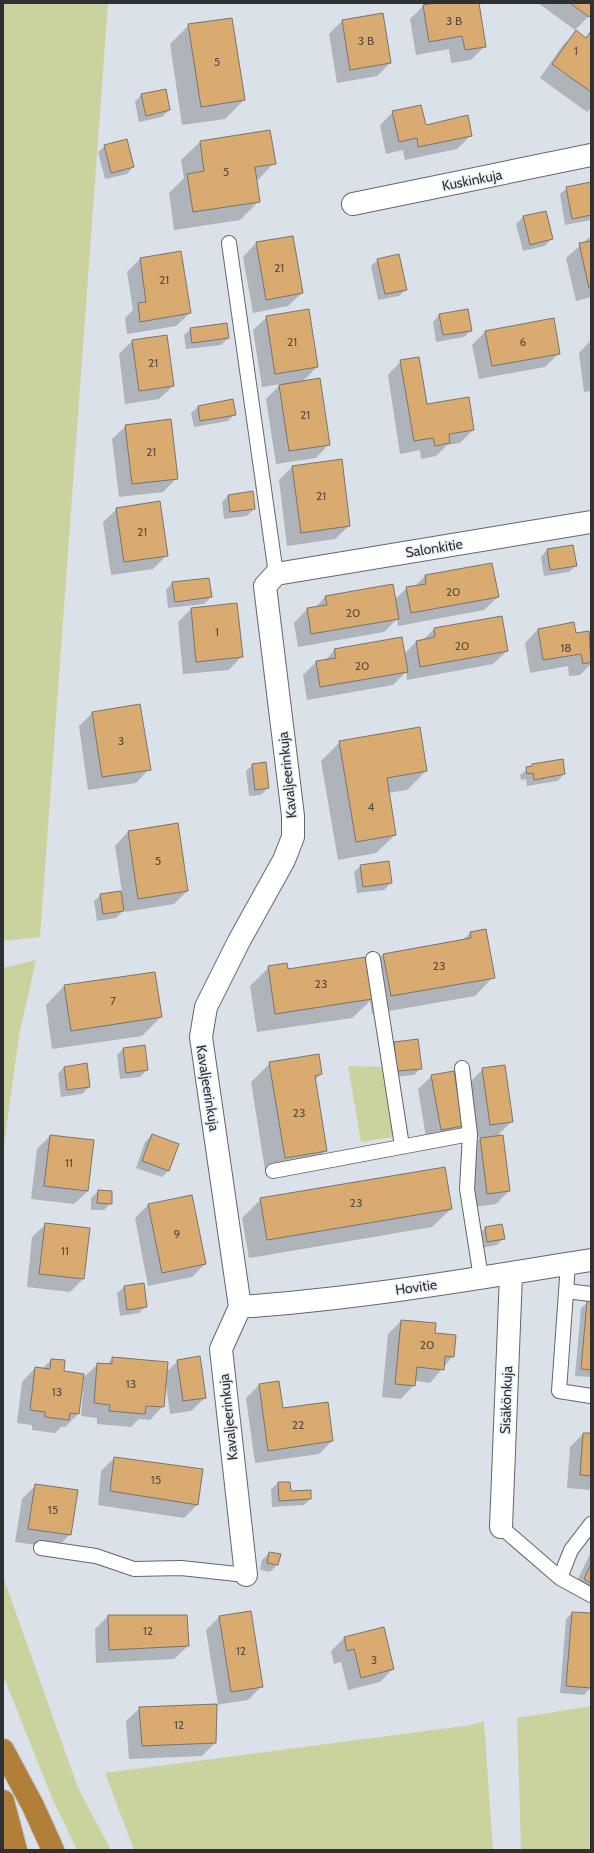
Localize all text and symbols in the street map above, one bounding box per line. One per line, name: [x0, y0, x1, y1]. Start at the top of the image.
house number: 3 B: [446, 13, 462, 28]
house number: 3 B: [358, 33, 374, 48]
house number: 1: [574, 43, 578, 58]
house number: 5: [214, 54, 220, 69]
house number: 5: [223, 164, 229, 179]
street label: Kuskinkuja: [440, 165, 504, 195]
house number: 21: [274, 260, 284, 275]
house number: 21: [159, 272, 169, 287]
house number: 21: [287, 334, 297, 349]
house number: 6: [520, 334, 527, 349]
house number: 21: [148, 355, 158, 370]
house number: 21: [300, 407, 310, 422]
house number: 21: [146, 444, 156, 459]
house number: 21: [316, 488, 326, 503]
house number: 21: [137, 524, 147, 539]
street label: Salonkitie: [404, 535, 464, 561]
house number: 20: [446, 584, 460, 599]
house number: 20: [346, 605, 360, 620]
house number: 1: [215, 624, 219, 639]
house number: 20: [455, 638, 469, 653]
house number: 18: [560, 640, 572, 655]
house number: 20: [355, 658, 369, 673]
street label: Kavaljeerinkuja: [273, 731, 301, 819]
house number: 3: [118, 733, 124, 748]
house number: 4: [368, 799, 375, 814]
house number: 5: [155, 853, 161, 868]
house number: 23: [433, 958, 445, 973]
house number: 23: [315, 976, 327, 991]
house number: 7: [110, 993, 116, 1008]
street label: Kavaljeerinkuja: [192, 1044, 224, 1133]
house number: 23: [293, 1105, 305, 1120]
house number: 11: [65, 1155, 73, 1170]
house number: 23: [350, 1195, 362, 1210]
house number: 9: [174, 1226, 181, 1241]
house number: 11: [61, 1243, 69, 1258]
street label: Hovitie: [394, 1275, 438, 1299]
house number: 20: [420, 1337, 434, 1352]
street label: Sisäkönkuja: [496, 1365, 516, 1434]
street label: Kavaljeerinkuja: [214, 1373, 242, 1461]
house number: 13: [126, 1376, 136, 1391]
house number: 13: [52, 1384, 62, 1399]
house number: 22: [292, 1417, 304, 1432]
house number: 15: [151, 1472, 161, 1487]
house number: 15: [48, 1502, 58, 1517]
house number: 12: [143, 1623, 153, 1638]
house number: 12: [236, 1643, 246, 1658]
house number: 3: [371, 1652, 377, 1667]
house number: 12: [174, 1717, 184, 1732]

